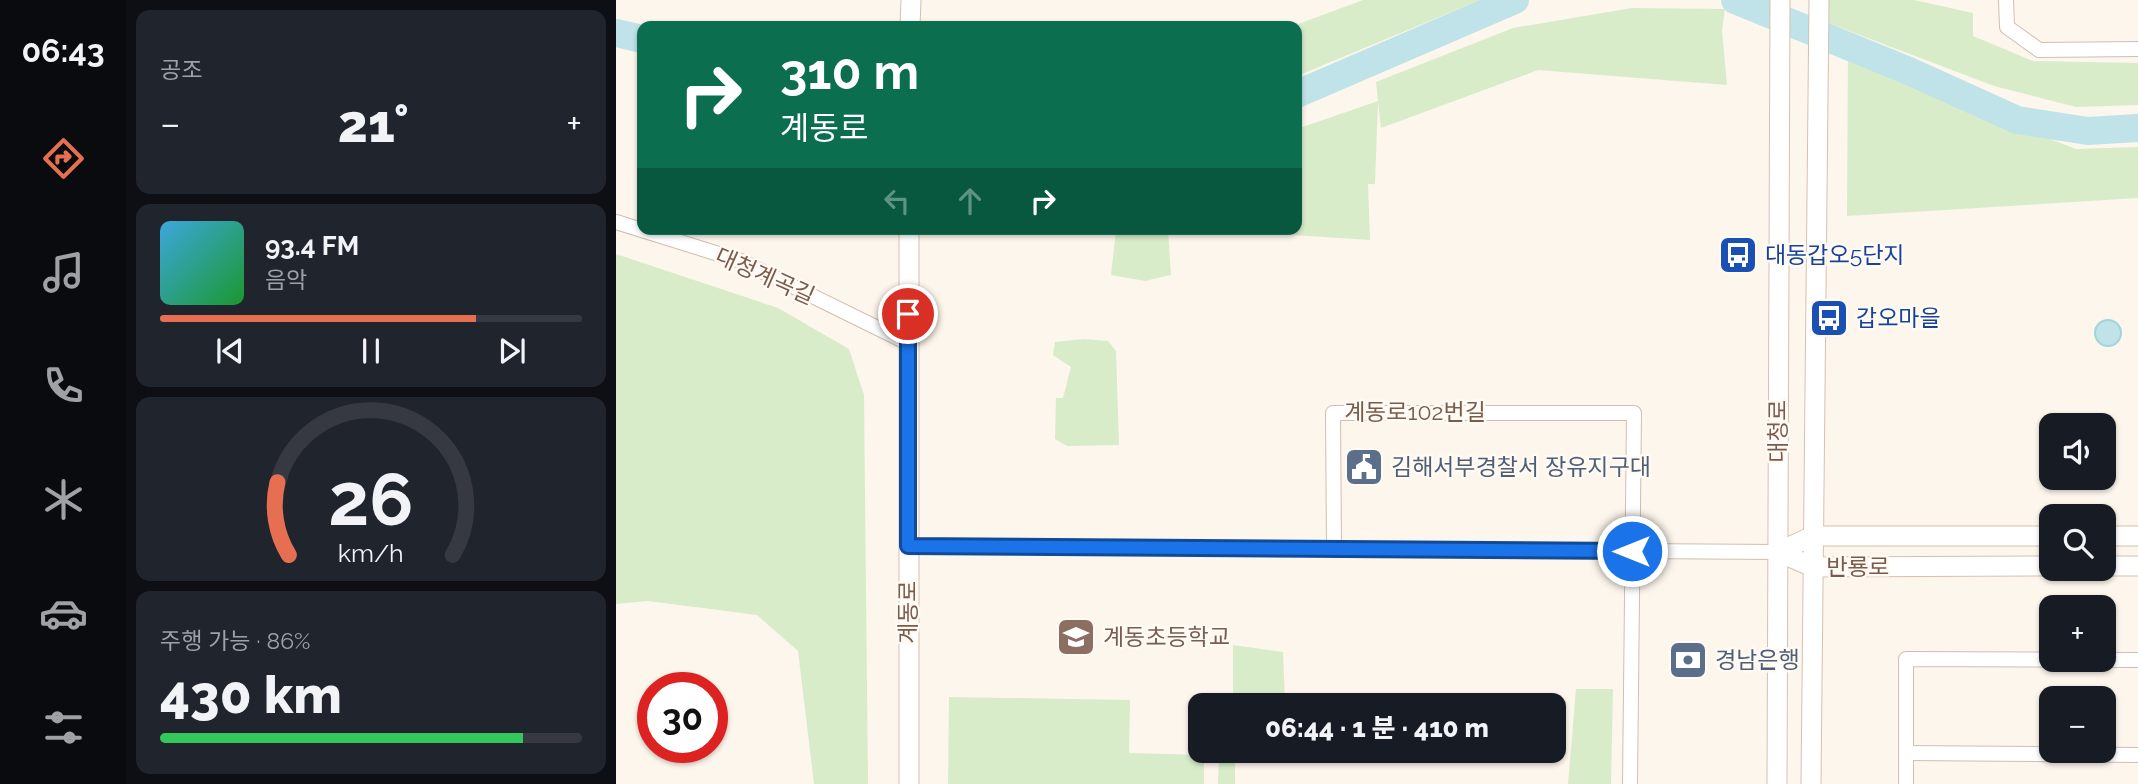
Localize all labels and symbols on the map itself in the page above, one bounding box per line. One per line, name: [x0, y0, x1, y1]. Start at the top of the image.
bus stop icon: 대동갑오5단지: [1717, 234, 1759, 276]
place label: 대동갑오5단지: [1765, 241, 1905, 268]
street label: 대청계곡길: [711, 242, 819, 309]
pin: [878, 284, 938, 344]
bus stop icon: 갑오마을: [1808, 297, 1850, 339]
place label: 갑오마을: [1856, 304, 1941, 331]
street label: 계동로102번길: [1344, 398, 1486, 425]
street label: 대청로: [1764, 399, 1791, 463]
public building icon: 김해서부경찰서 장유지구대: [1343, 446, 1385, 488]
place label: 김해서부경찰서 장유지구대: [1391, 453, 1651, 480]
position arrow: [1595, 514, 1669, 588]
street label: 반룡로: [1826, 553, 1890, 580]
street label: 계동로: [894, 580, 921, 644]
school or university icon: 계동초등학교: [1055, 616, 1097, 658]
place label: 계동초등학교: [1103, 623, 1230, 650]
bank icon: 경남은행: [1667, 639, 1709, 681]
place label: 경남은행: [1715, 646, 1800, 673]
speed limit sign: 30: [637, 672, 728, 763]

